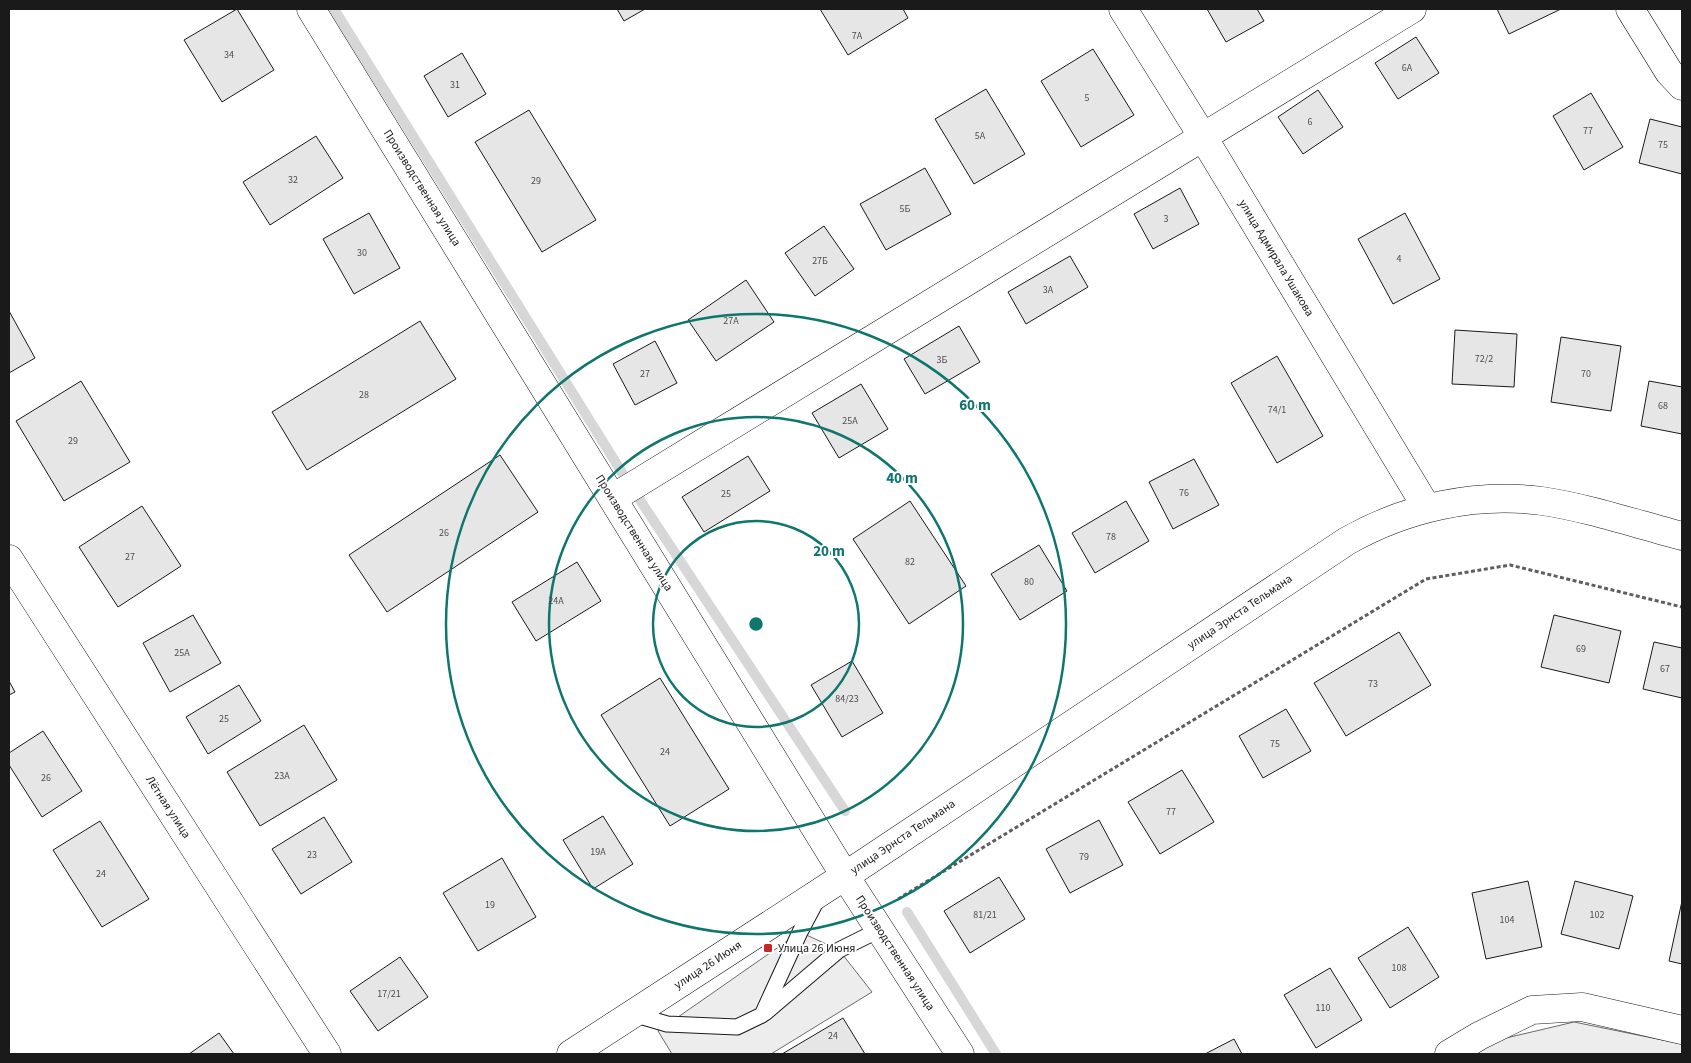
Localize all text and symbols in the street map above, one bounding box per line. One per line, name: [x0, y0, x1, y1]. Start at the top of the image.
house number: 7А: [852, 29, 863, 43]
house number: 34: [224, 48, 234, 62]
house number: 6А: [1402, 61, 1413, 75]
house number: 31: [450, 78, 460, 92]
house number: 5: [1085, 91, 1090, 105]
house number: 6: [1308, 115, 1313, 129]
house number: 77: [1583, 124, 1593, 138]
street label: Производственная улица: [379, 126, 465, 250]
house number: 5А: [975, 129, 986, 143]
house number: 75: [1658, 138, 1668, 152]
house number: 32: [288, 173, 298, 187]
house number: 29: [531, 174, 541, 188]
street label: улица Адмирала Ушакова: [1234, 196, 1318, 320]
house number: 5Б: [900, 202, 911, 216]
house number: 3: [1164, 212, 1169, 226]
house number: 30: [357, 246, 367, 260]
house number: 4: [1397, 252, 1402, 266]
house number: 27Б: [812, 254, 828, 268]
house number: 3А: [1043, 283, 1054, 297]
house number: 27А: [723, 314, 739, 328]
house number: 72/2: [1475, 352, 1493, 366]
house number: 3Б: [937, 353, 948, 367]
house number: 27: [640, 367, 650, 381]
house number: 70: [1581, 367, 1591, 381]
house number: 28: [359, 388, 369, 402]
text: 60 m: [959, 395, 991, 416]
house number: 68: [1658, 399, 1668, 413]
house number: 74/1: [1268, 403, 1286, 417]
house number: 25А: [842, 414, 858, 428]
house number: 29: [68, 434, 78, 448]
text: 40 m: [886, 468, 918, 489]
street label: Производственная улица: [591, 471, 677, 595]
house number: 76: [1179, 486, 1189, 500]
house number: 25: [721, 487, 731, 501]
house number: 26: [439, 526, 449, 540]
house number: 78: [1106, 530, 1116, 544]
text: 20 m: [813, 541, 845, 562]
house number: 27: [125, 550, 135, 564]
house number: 82: [905, 555, 915, 569]
street label: улица Эрнста Тельмана: [1184, 570, 1296, 654]
house number: 80: [1024, 575, 1034, 589]
house number: 24А: [548, 594, 564, 608]
centre of rings: [747, 615, 765, 633]
house number: 69: [1576, 642, 1586, 656]
house number: 25А: [174, 646, 190, 660]
house number: 67: [1660, 662, 1670, 676]
house number: 73: [1368, 677, 1378, 691]
house number: 84/23: [835, 692, 859, 706]
house number: 25: [219, 712, 229, 726]
house number: 75: [1270, 737, 1280, 751]
house number: 24: [660, 745, 670, 759]
house number: 23А: [274, 769, 290, 783]
house number: 26: [41, 771, 51, 785]
street label: Лётная улица: [141, 772, 195, 842]
street label: улица Эрнста Тельмана: [847, 795, 959, 879]
house number: 77: [1166, 805, 1176, 819]
house number: 19А: [590, 845, 606, 859]
house number: 23: [307, 848, 317, 862]
house number: 79: [1079, 850, 1089, 864]
house number: 24: [96, 867, 106, 881]
street label: Производственная улица: [851, 892, 939, 1014]
house number: 19: [485, 898, 495, 912]
house number: 81/21: [973, 908, 997, 922]
house number: 102: [1590, 908, 1604, 922]
house number: 104: [1500, 913, 1514, 927]
street label: улица 26 Июня: [671, 937, 745, 993]
place label: Улица 26 Июня: [778, 940, 856, 957]
marker: Улица 26 Июня: [762, 942, 774, 954]
house number: 108: [1392, 961, 1406, 975]
house number: 17/21: [377, 987, 401, 1001]
house number: 110: [1316, 1001, 1330, 1015]
house number: 24: [828, 1029, 838, 1043]

